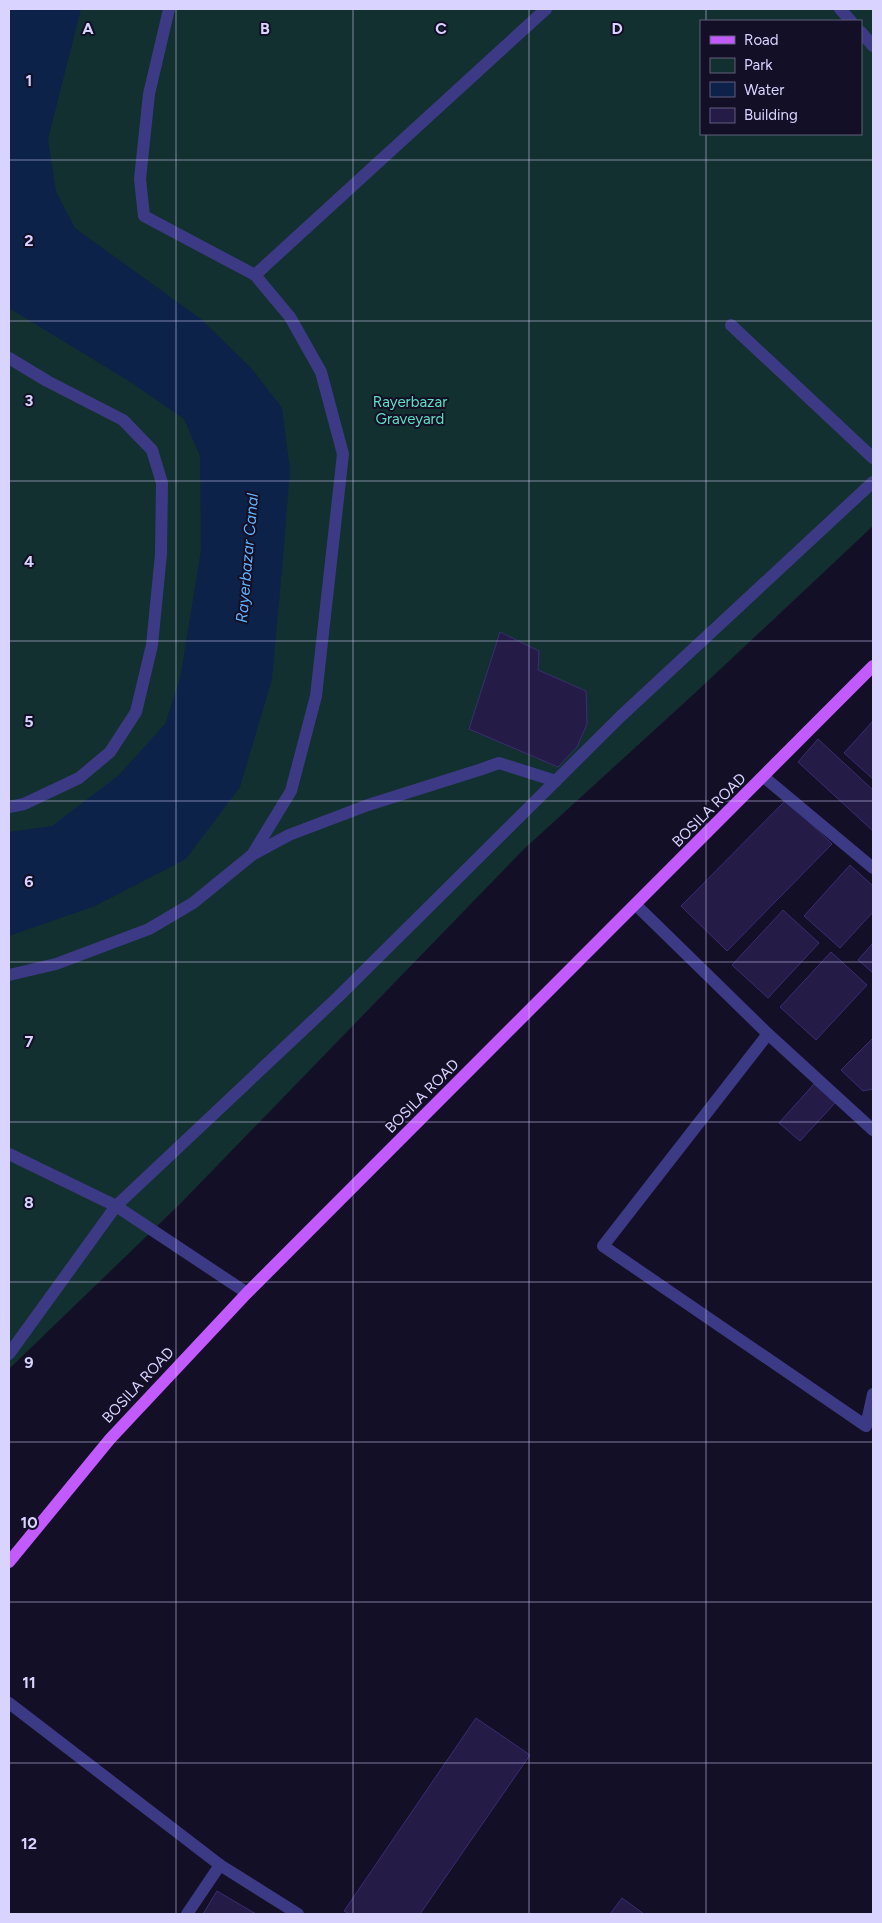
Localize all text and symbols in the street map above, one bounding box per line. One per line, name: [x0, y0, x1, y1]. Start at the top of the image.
text: A: [82, 19, 94, 38]
text: B: [260, 19, 270, 38]
text: C: [435, 19, 447, 38]
text: D: [611, 19, 623, 38]
legend: [700, 20, 862, 135]
text: Road: [744, 31, 779, 49]
text: Park: [744, 56, 773, 74]
text: 1: [26, 71, 32, 90]
text: Water: [744, 81, 784, 99]
text: Building: [744, 106, 798, 124]
text: 2: [24, 231, 34, 250]
text: 3: [25, 391, 34, 410]
park label: Rayerbazar Graveyard: [373, 393, 447, 428]
water label: Rayerbazar Canal: [232, 492, 262, 624]
text: 4: [24, 552, 34, 571]
text: 5: [24, 712, 34, 731]
street label: BOSILA ROAD: [668, 769, 750, 851]
text: 6: [24, 872, 34, 891]
text: 7: [25, 1032, 34, 1051]
street label: BOSILA ROAD: [381, 1055, 463, 1137]
text: 8: [24, 1193, 34, 1212]
street label: BOSILA ROAD: [98, 1343, 178, 1427]
text: 9: [24, 1353, 34, 1372]
text: 10: [20, 1513, 38, 1532]
text: 11: [22, 1673, 36, 1692]
text: 12: [21, 1834, 37, 1853]

